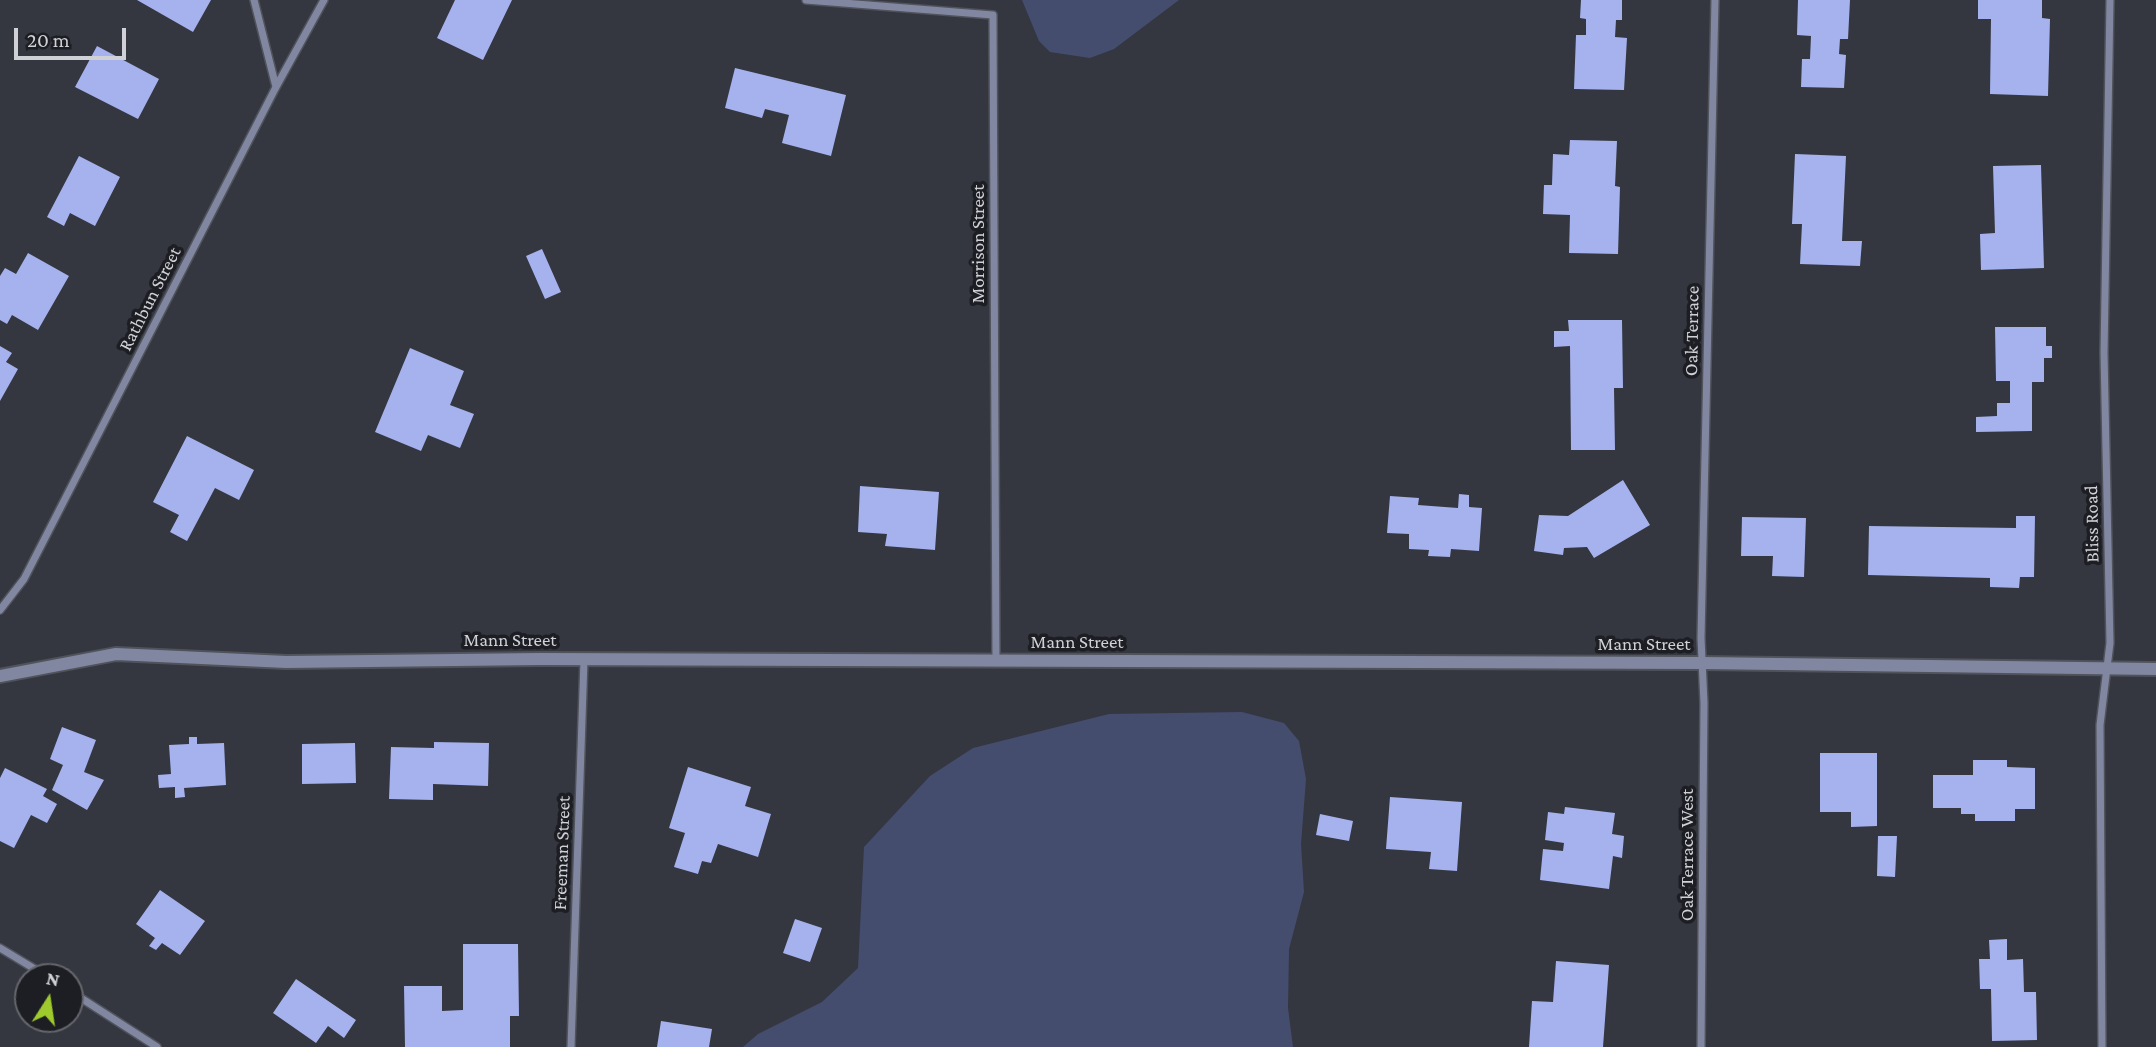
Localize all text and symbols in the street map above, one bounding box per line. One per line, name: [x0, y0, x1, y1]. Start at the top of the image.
scale bar: [18, 14, 130, 58]
text: 20 m: [27, 28, 70, 52]
street label: Morrison Street: [967, 185, 989, 303]
street label: Rathbun Street: [114, 243, 186, 355]
street label: Oak Terrace: [1680, 286, 1704, 376]
street label: Bliss Road: [2080, 485, 2104, 563]
street label: Mann Street: [463, 629, 557, 651]
street label: Mann Street: [1030, 631, 1124, 653]
street label: Mann Street: [1597, 633, 1691, 655]
street label: Oak Terrace West: [1676, 789, 1698, 921]
street label: Freeman Street: [549, 795, 575, 911]
north arrow: [14, 963, 84, 1033]
text: N: [45, 967, 62, 991]

